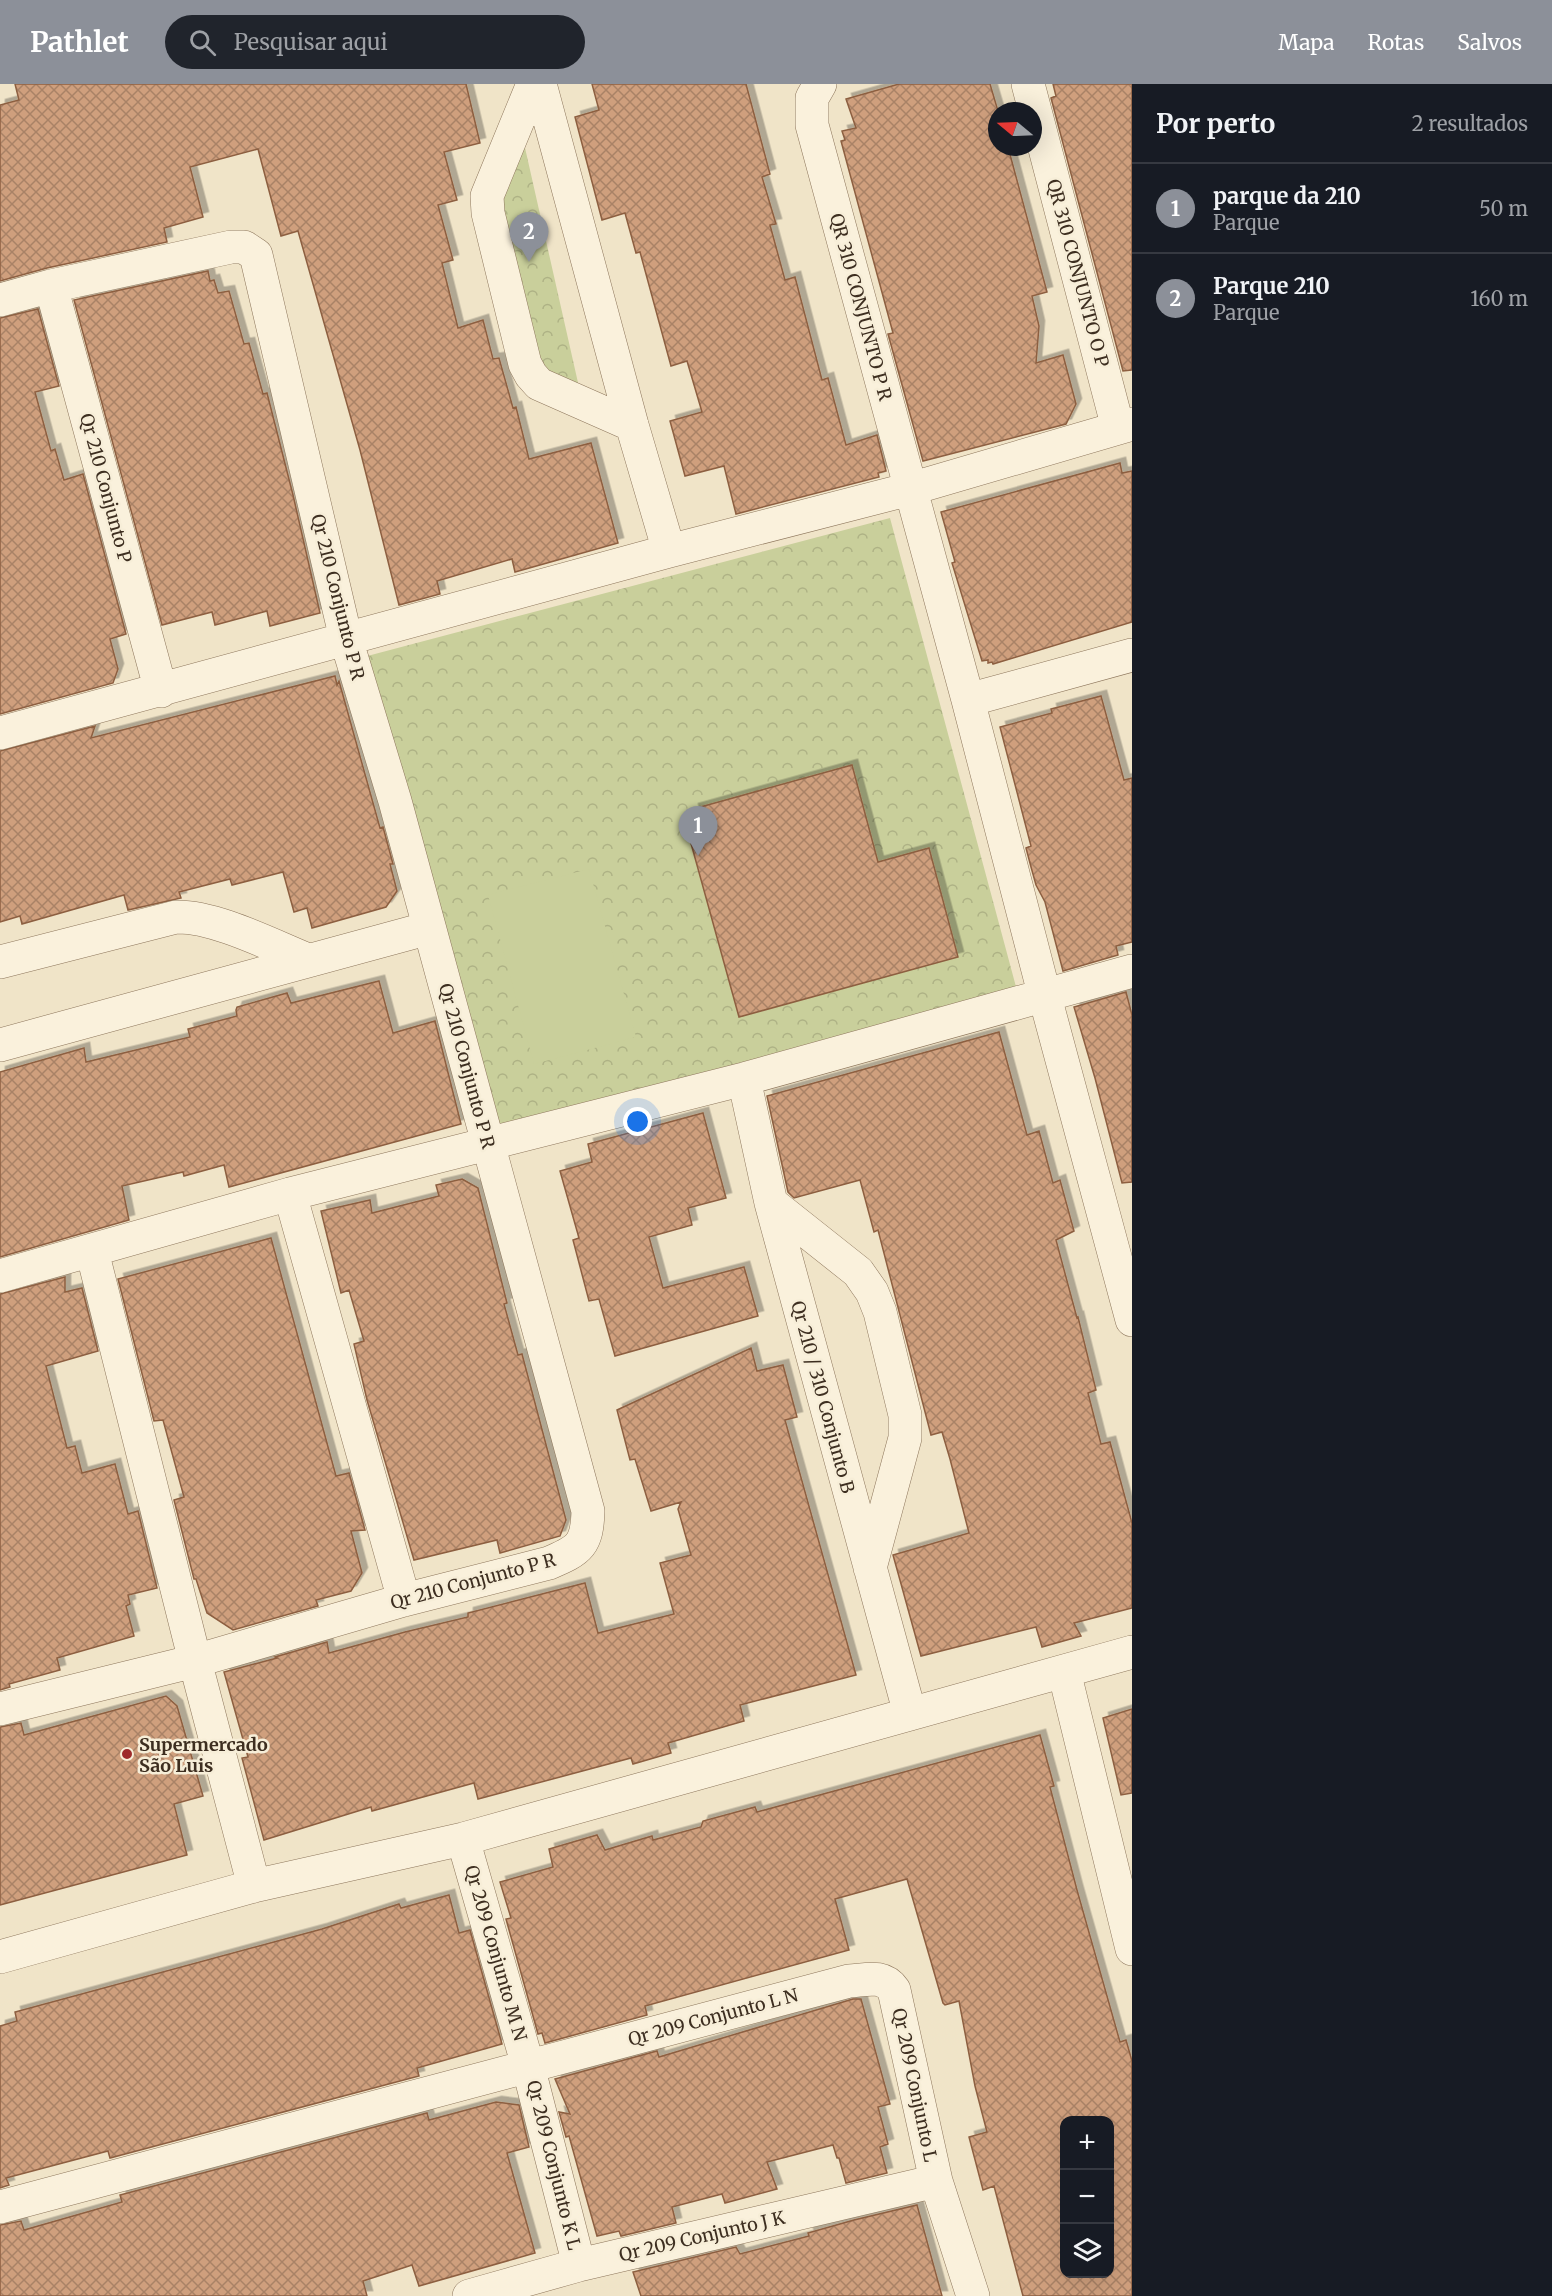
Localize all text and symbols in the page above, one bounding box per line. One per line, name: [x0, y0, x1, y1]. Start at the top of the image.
search box: [165, 15, 585, 69]
text: Pathlet: [30, 24, 129, 60]
icon: search: [186, 26, 219, 59]
text: Pesquisar aqui: [234, 28, 388, 56]
text: Mapa: [1278, 29, 1335, 56]
text: Rotas: [1368, 29, 1424, 56]
text: Salvos: [1457, 29, 1522, 56]
north arrow: [988, 102, 1042, 156]
text: Por perto: [1156, 107, 1275, 140]
text: 2 resultados: [1412, 111, 1528, 136]
street label: QR 310 CONJUNTO O P: [1042, 177, 1114, 370]
text: parque da 210: [1213, 182, 1361, 210]
text: 1: [1171, 196, 1180, 221]
text: 50 m: [1479, 196, 1528, 221]
text: Parque: [1213, 210, 1279, 235]
street label: QR 310 CONJUNTO P R: [825, 211, 897, 404]
pin: 2: [510, 212, 548, 262]
text: Parque 210: [1213, 272, 1330, 300]
text: 2: [1170, 286, 1181, 311]
text: 160 m: [1470, 286, 1528, 311]
text: Parque: [1213, 300, 1279, 325]
street label: Qr 210 Conjunto P: [75, 411, 137, 566]
street label: Qr 210 Conjunto P R: [306, 512, 370, 683]
pin: 1: [678, 806, 718, 856]
street label: Qr 210 Conjunto P R: [434, 981, 500, 1152]
your location: [623, 1107, 652, 1136]
street label: Qr 210 / 310 Conjunto B: [786, 1298, 860, 1496]
street label: Qr 210 Conjunto P R: [388, 1548, 559, 1614]
place label: Supermercado São Luis: [139, 1733, 268, 1777]
marker: Supermercado São Luis: [120, 1747, 134, 1761]
street label: Qr 209 Conjunto M N: [460, 1863, 532, 2044]
street label: Qr 209 Conjunto L N: [625, 1983, 801, 2051]
street label: Qr 209 Conjunto L: [887, 2006, 943, 2164]
street label: Qr 209 Conjunto K L: [522, 2078, 586, 2252]
map controls: [1060, 2116, 1114, 2278]
button: +: [1060, 2116, 1114, 2170]
button: −: [1060, 2170, 1114, 2224]
street label: Qr 209 Conjunto J K: [617, 2206, 787, 2266]
button: layers: [1060, 2224, 1114, 2278]

